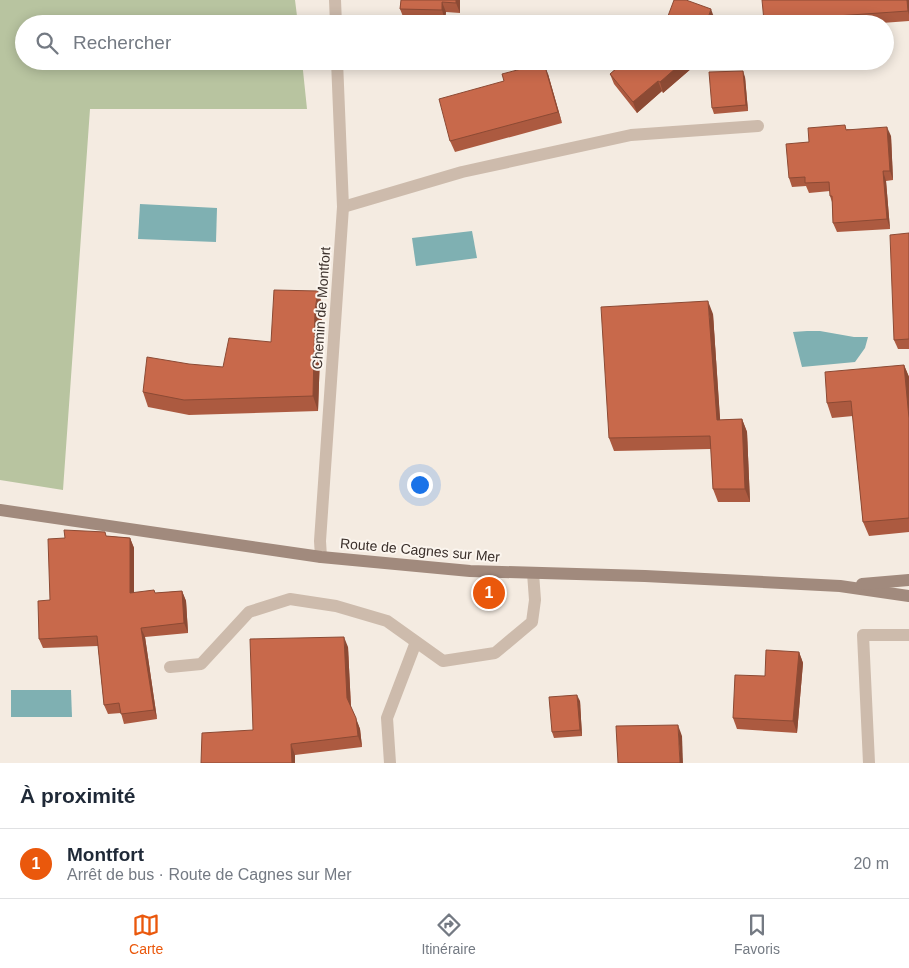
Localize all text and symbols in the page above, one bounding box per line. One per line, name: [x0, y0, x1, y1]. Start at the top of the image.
search box: [15, 15, 894, 70]
icon: search: [33, 29, 61, 57]
text: Rechercher: [73, 32, 171, 53]
street label: Chemin de Montfort: [309, 246, 333, 370]
your location: [407, 472, 433, 498]
street label: Route de Cagnes sur Mer: [339, 535, 501, 565]
pin: 1: [473, 574, 505, 612]
text: À proximité: [20, 784, 136, 807]
text: Montfort: [67, 844, 144, 865]
text: 1: [32, 855, 40, 872]
text: 20 m: [853, 855, 889, 872]
text: Arrêt de bus · Route de Cagnes sur Mer: [67, 866, 352, 883]
tab: Carte: [129, 911, 163, 957]
tab: Itinéraire: [421, 911, 476, 957]
tab: Favoris: [734, 911, 780, 957]

